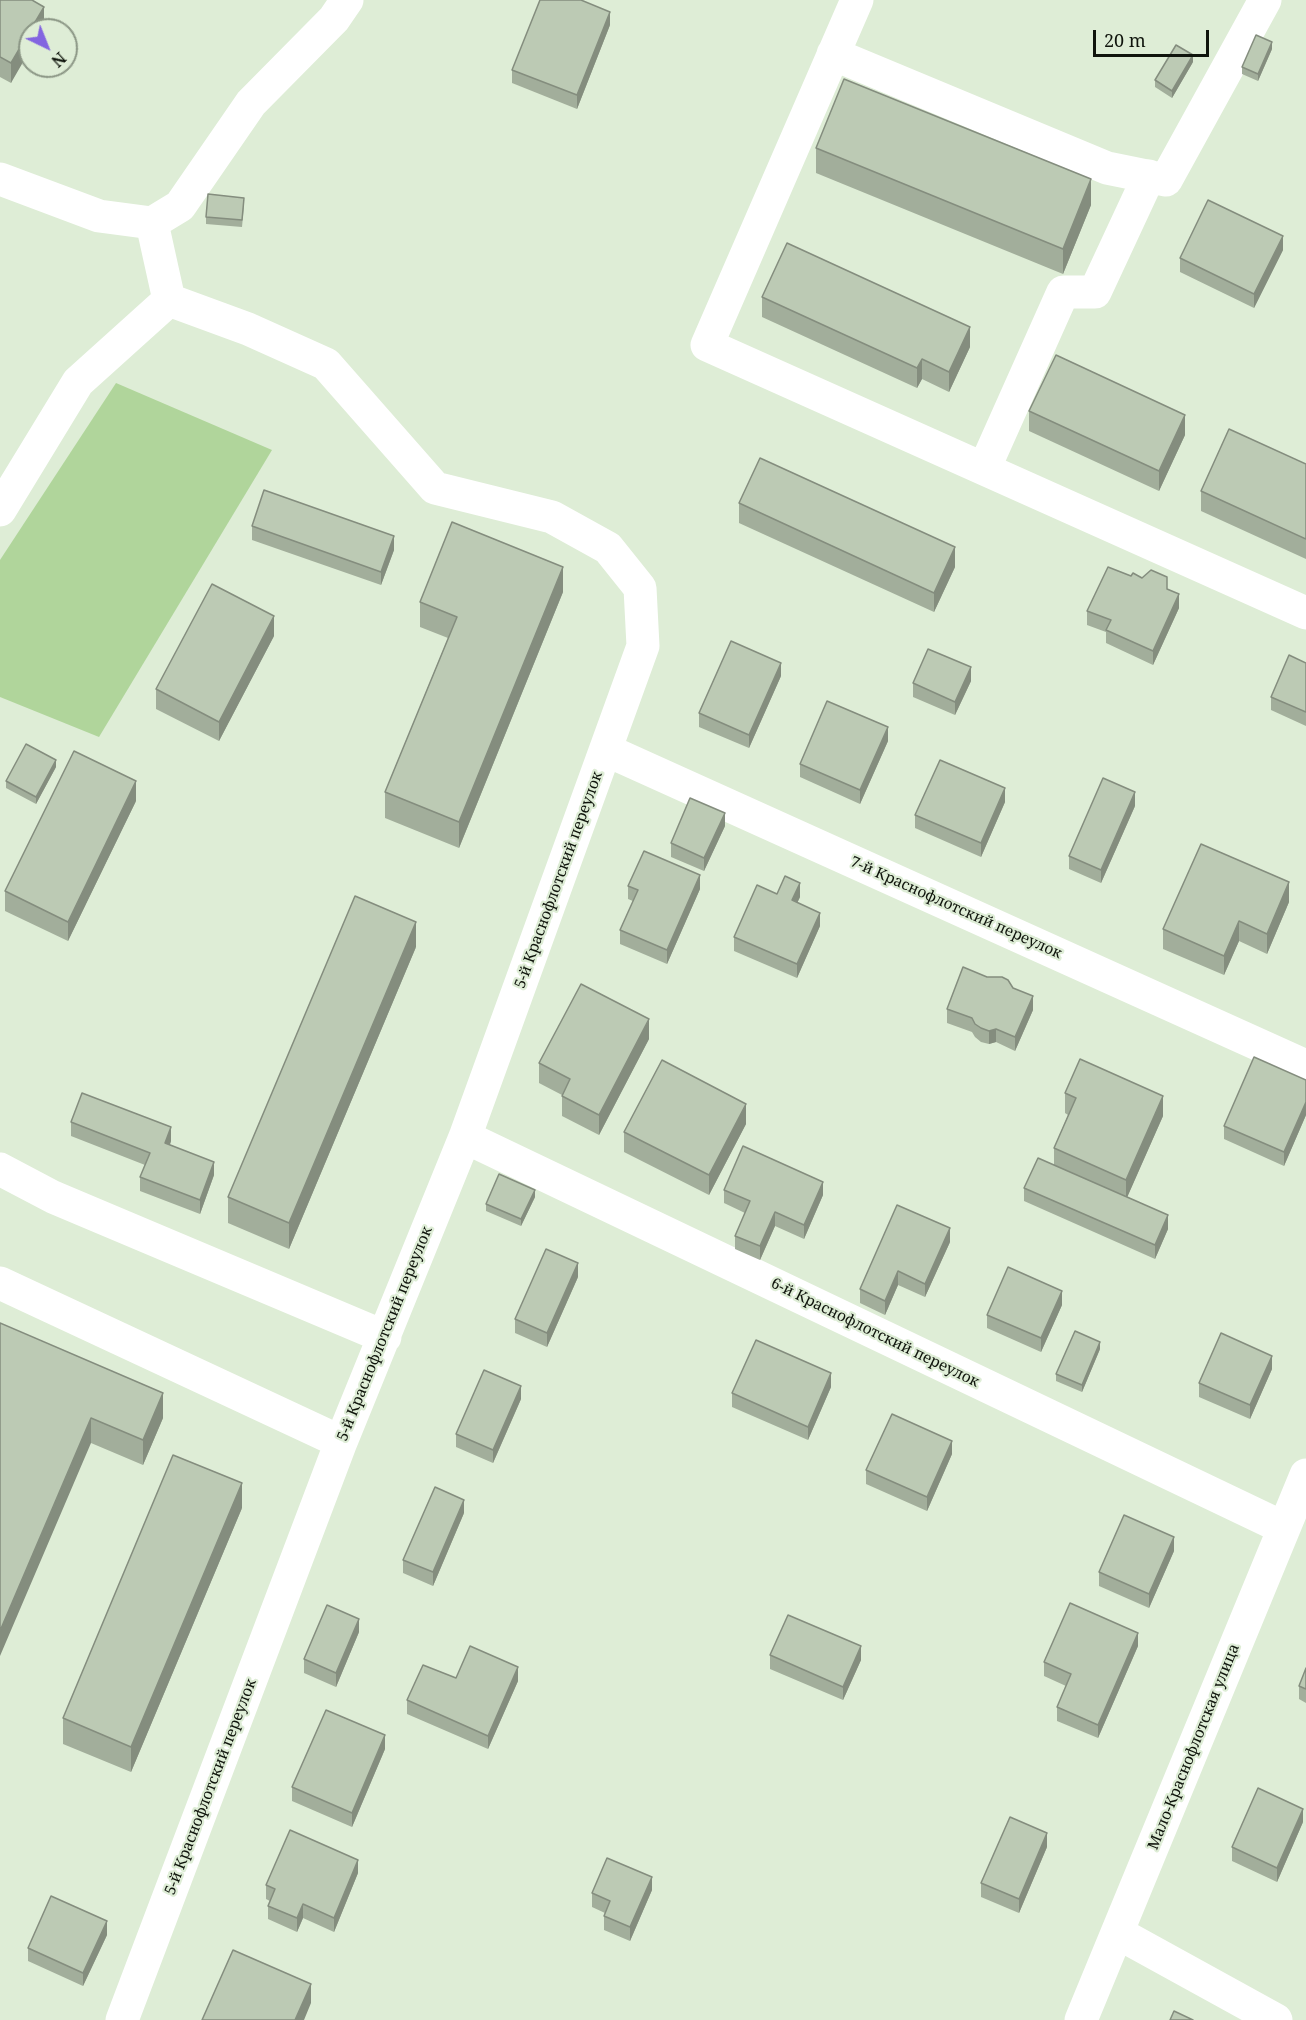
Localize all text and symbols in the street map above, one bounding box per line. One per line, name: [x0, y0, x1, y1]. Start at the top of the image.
north arrow: [18, 18, 78, 78]
scale bar: [1096, 18, 1212, 56]
text: 20 m: [1104, 28, 1146, 52]
text: N: [47, 47, 71, 72]
street label: 5-й Краснофлотский переулок: [511, 769, 607, 991]
street label: 7-й Краснофлотский переулок: [847, 853, 1065, 963]
street label: 5-й Краснофлотский переулок: [334, 1224, 436, 1444]
street label: 6-й Краснофлотский переулок: [768, 1275, 982, 1391]
street label: Мало-Краснофлотская улица: [1144, 1641, 1244, 1853]
street label: 5-й Краснофлотский переулок: [161, 1677, 261, 1897]

